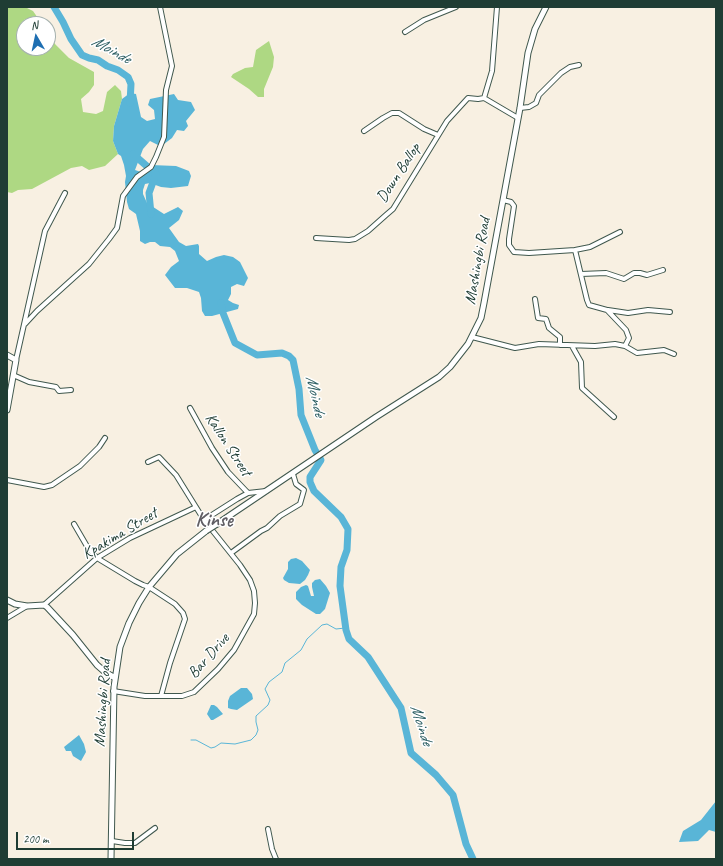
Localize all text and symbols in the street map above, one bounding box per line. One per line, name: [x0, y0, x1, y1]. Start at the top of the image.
north arrow: [16, 16, 56, 56]
text: N: [30, 18, 39, 33]
water label: Moinde: [88, 31, 134, 69]
street label: Down Ballop: [373, 140, 425, 206]
street label: Mashingbi Road: [461, 216, 495, 306]
water label: Moinde: [300, 374, 330, 418]
street label: Kallon Street: [201, 410, 255, 480]
street label: Kpakima Street: [79, 504, 161, 564]
district label: Kinse: [195, 509, 233, 533]
street label: Bar Drive: [184, 629, 234, 683]
street label: Mashingbi Road: [90, 659, 116, 747]
water label: Moinde: [405, 702, 437, 748]
scale bar: [18, 824, 136, 850]
text: 200 m: [23, 831, 49, 847]

